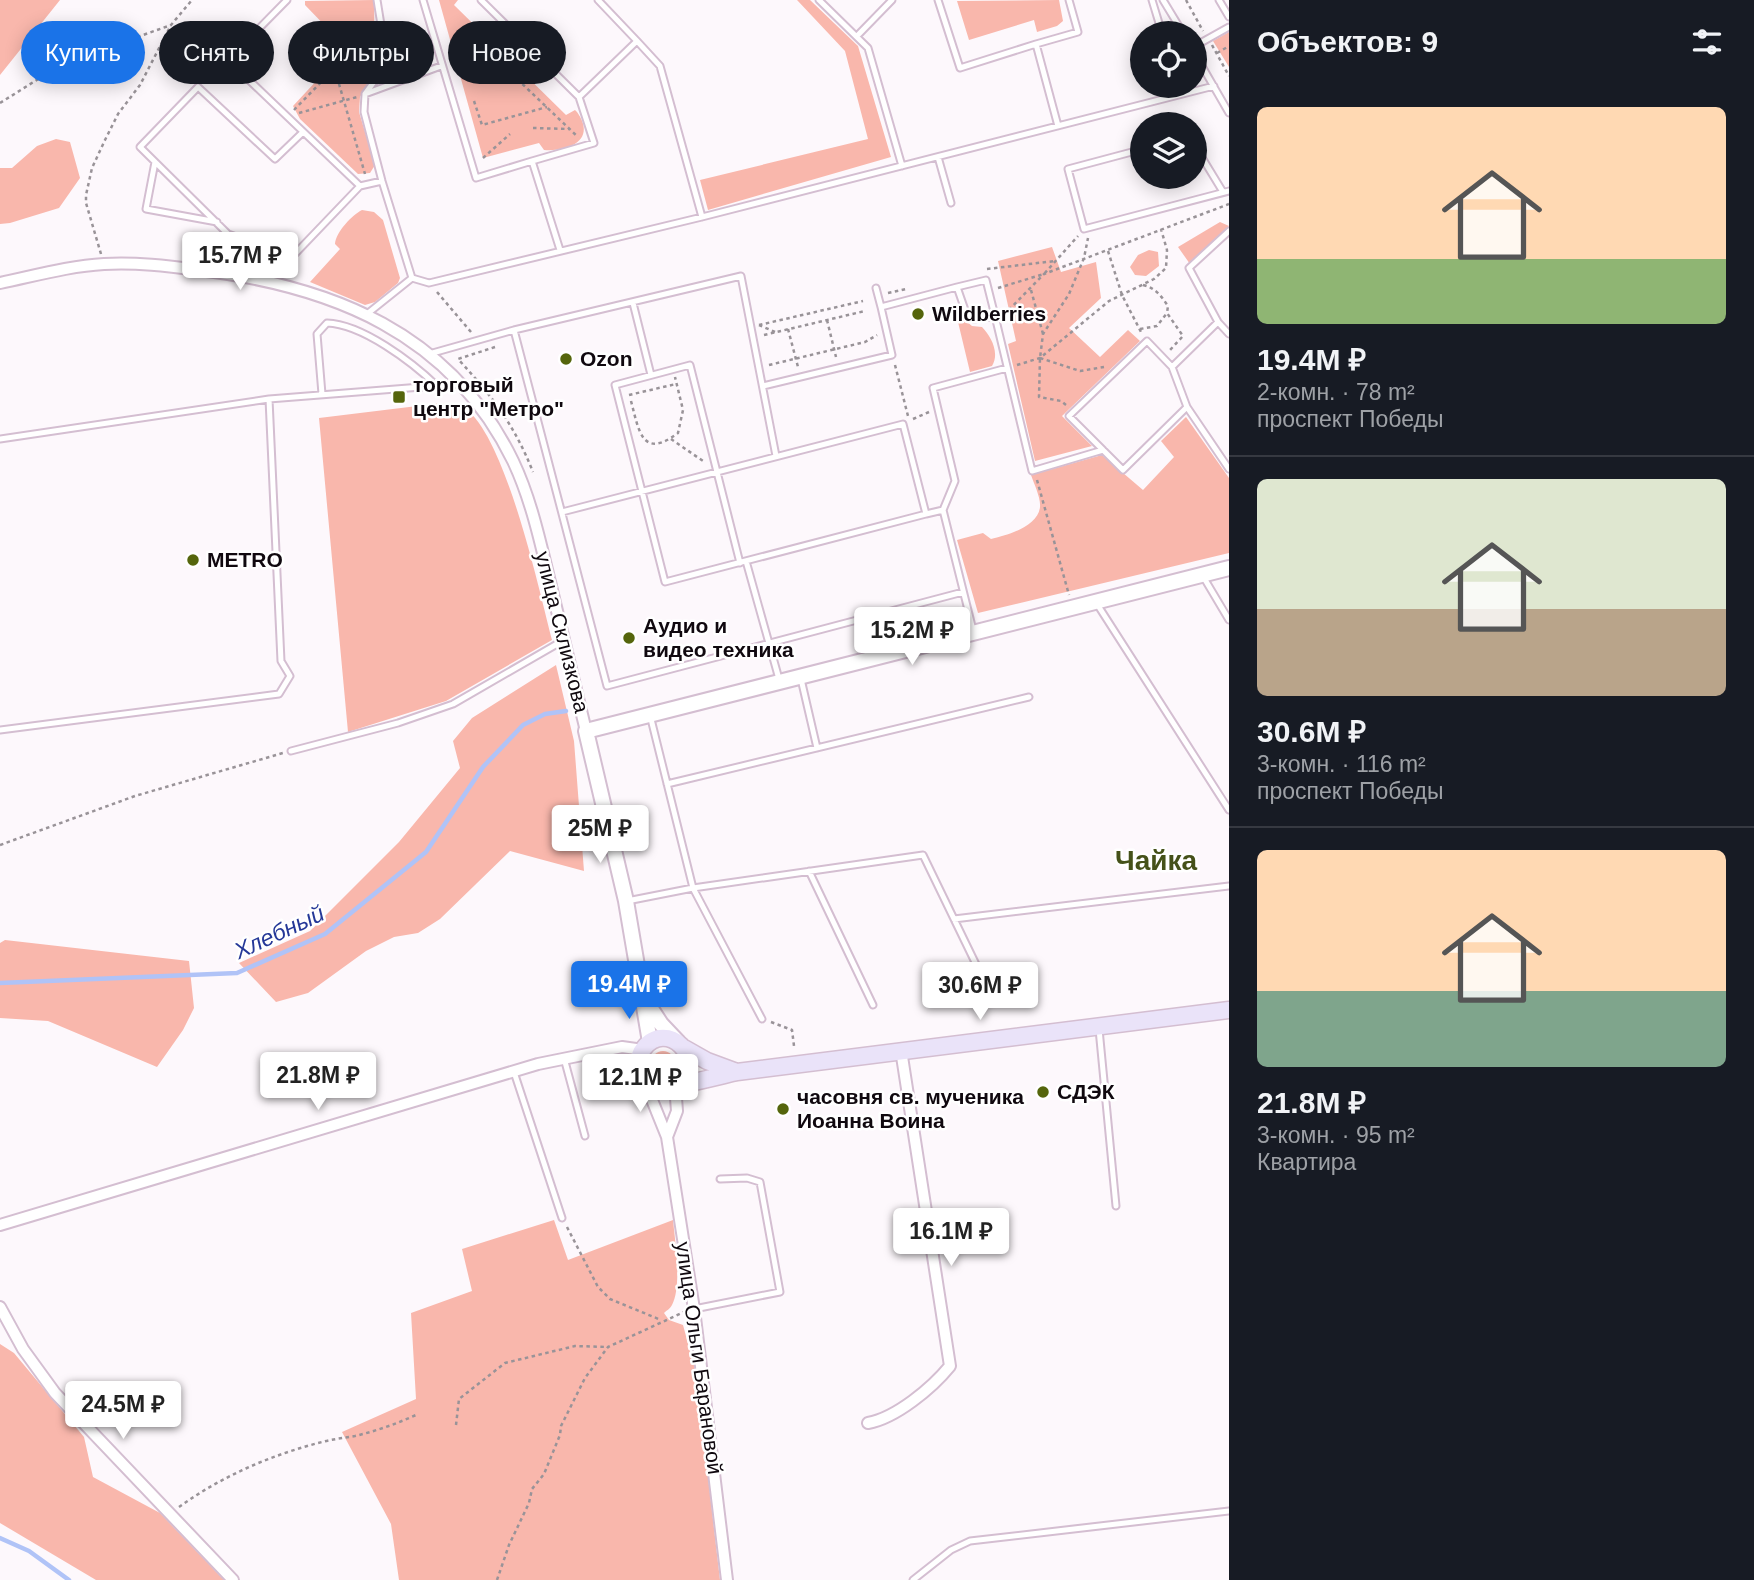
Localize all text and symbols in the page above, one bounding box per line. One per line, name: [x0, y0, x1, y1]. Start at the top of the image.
chip: Купить: [21, 21, 145, 84]
chip: Снять: [159, 21, 274, 84]
chip: Фильтры: [288, 21, 434, 84]
chip: Новое: [448, 21, 566, 84]
map controls: [1130, 21, 1207, 189]
button: locate: [1130, 21, 1207, 98]
icon: filters: [1688, 23, 1726, 61]
text: Объектов: 9: [1257, 25, 1438, 58]
button: layers: [1130, 112, 1207, 189]
icon: home: [1429, 152, 1555, 278]
pin: 15.7M ₽: [175, 232, 305, 292]
text: 15.7M ₽: [198, 242, 282, 268]
place label: Wildberries: [932, 302, 1046, 325]
marker: Wildberries: [910, 306, 926, 322]
text: 19.4M ₽: [1257, 343, 1366, 376]
place label: Ozon: [580, 347, 633, 370]
marker: Ozon: [558, 351, 574, 367]
place label: торговый центр "Метро": [413, 373, 564, 420]
text: 2-комн. · 78 m²: [1257, 379, 1415, 405]
marker: торговый центр "Метро": [391, 389, 407, 405]
text: проспект Победы: [1257, 406, 1444, 432]
icon: home: [1429, 524, 1555, 650]
place label: METRO: [207, 548, 283, 571]
street label: улица Склизкова: [531, 549, 594, 715]
marker: METRO: [185, 552, 201, 568]
pin: 15.2M ₽: [847, 608, 977, 667]
place label: Аудио и видео техника: [643, 614, 794, 661]
text: 15.2M ₽: [870, 617, 954, 643]
marker: Аудио и видео техника: [621, 630, 637, 646]
text: 30.6M ₽: [1257, 715, 1366, 748]
text: 3-комн. · 116 m²: [1257, 751, 1426, 777]
text: проспект Победы: [1257, 778, 1444, 804]
pin: 25M ₽: [551, 806, 649, 865]
text: 25M ₽: [568, 815, 632, 841]
district label: Чайка: [1115, 845, 1197, 876]
icon: home: [1429, 895, 1555, 1021]
water label: Хлебный: [229, 900, 328, 965]
pin: 19.4M ₽: [564, 962, 694, 1021]
pin: 30.6M ₽: [915, 962, 1045, 1022]
text: 19.4M ₽: [587, 971, 671, 997]
text: 30.6M ₽: [938, 972, 1022, 998]
pin: 21.8M ₽: [253, 1052, 383, 1112]
pin: 12.1M ₽: [575, 1054, 705, 1114]
text: 21.8M ₽: [276, 1062, 360, 1088]
text: 12.1M ₽: [598, 1064, 682, 1090]
place label: СДЭК: [1057, 1080, 1115, 1103]
marker: СДЭК: [1035, 1084, 1051, 1100]
place label: часовня св. мученика Иоанна Воина: [797, 1085, 1024, 1132]
text: 21.8M ₽: [1257, 1086, 1366, 1119]
marker: часовня св. мученика Иоанна Воина: [775, 1101, 791, 1117]
text: 3-комн. · 95 m²: [1257, 1122, 1415, 1148]
text: Квартира: [1257, 1149, 1356, 1175]
pin: 16.1M ₽: [886, 1208, 1016, 1268]
text: 16.1M ₽: [909, 1218, 993, 1244]
street label: улица Ольги Барановой: [672, 1240, 727, 1476]
pin: 24.5M ₽: [58, 1382, 188, 1441]
text: 24.5M ₽: [81, 1391, 165, 1417]

